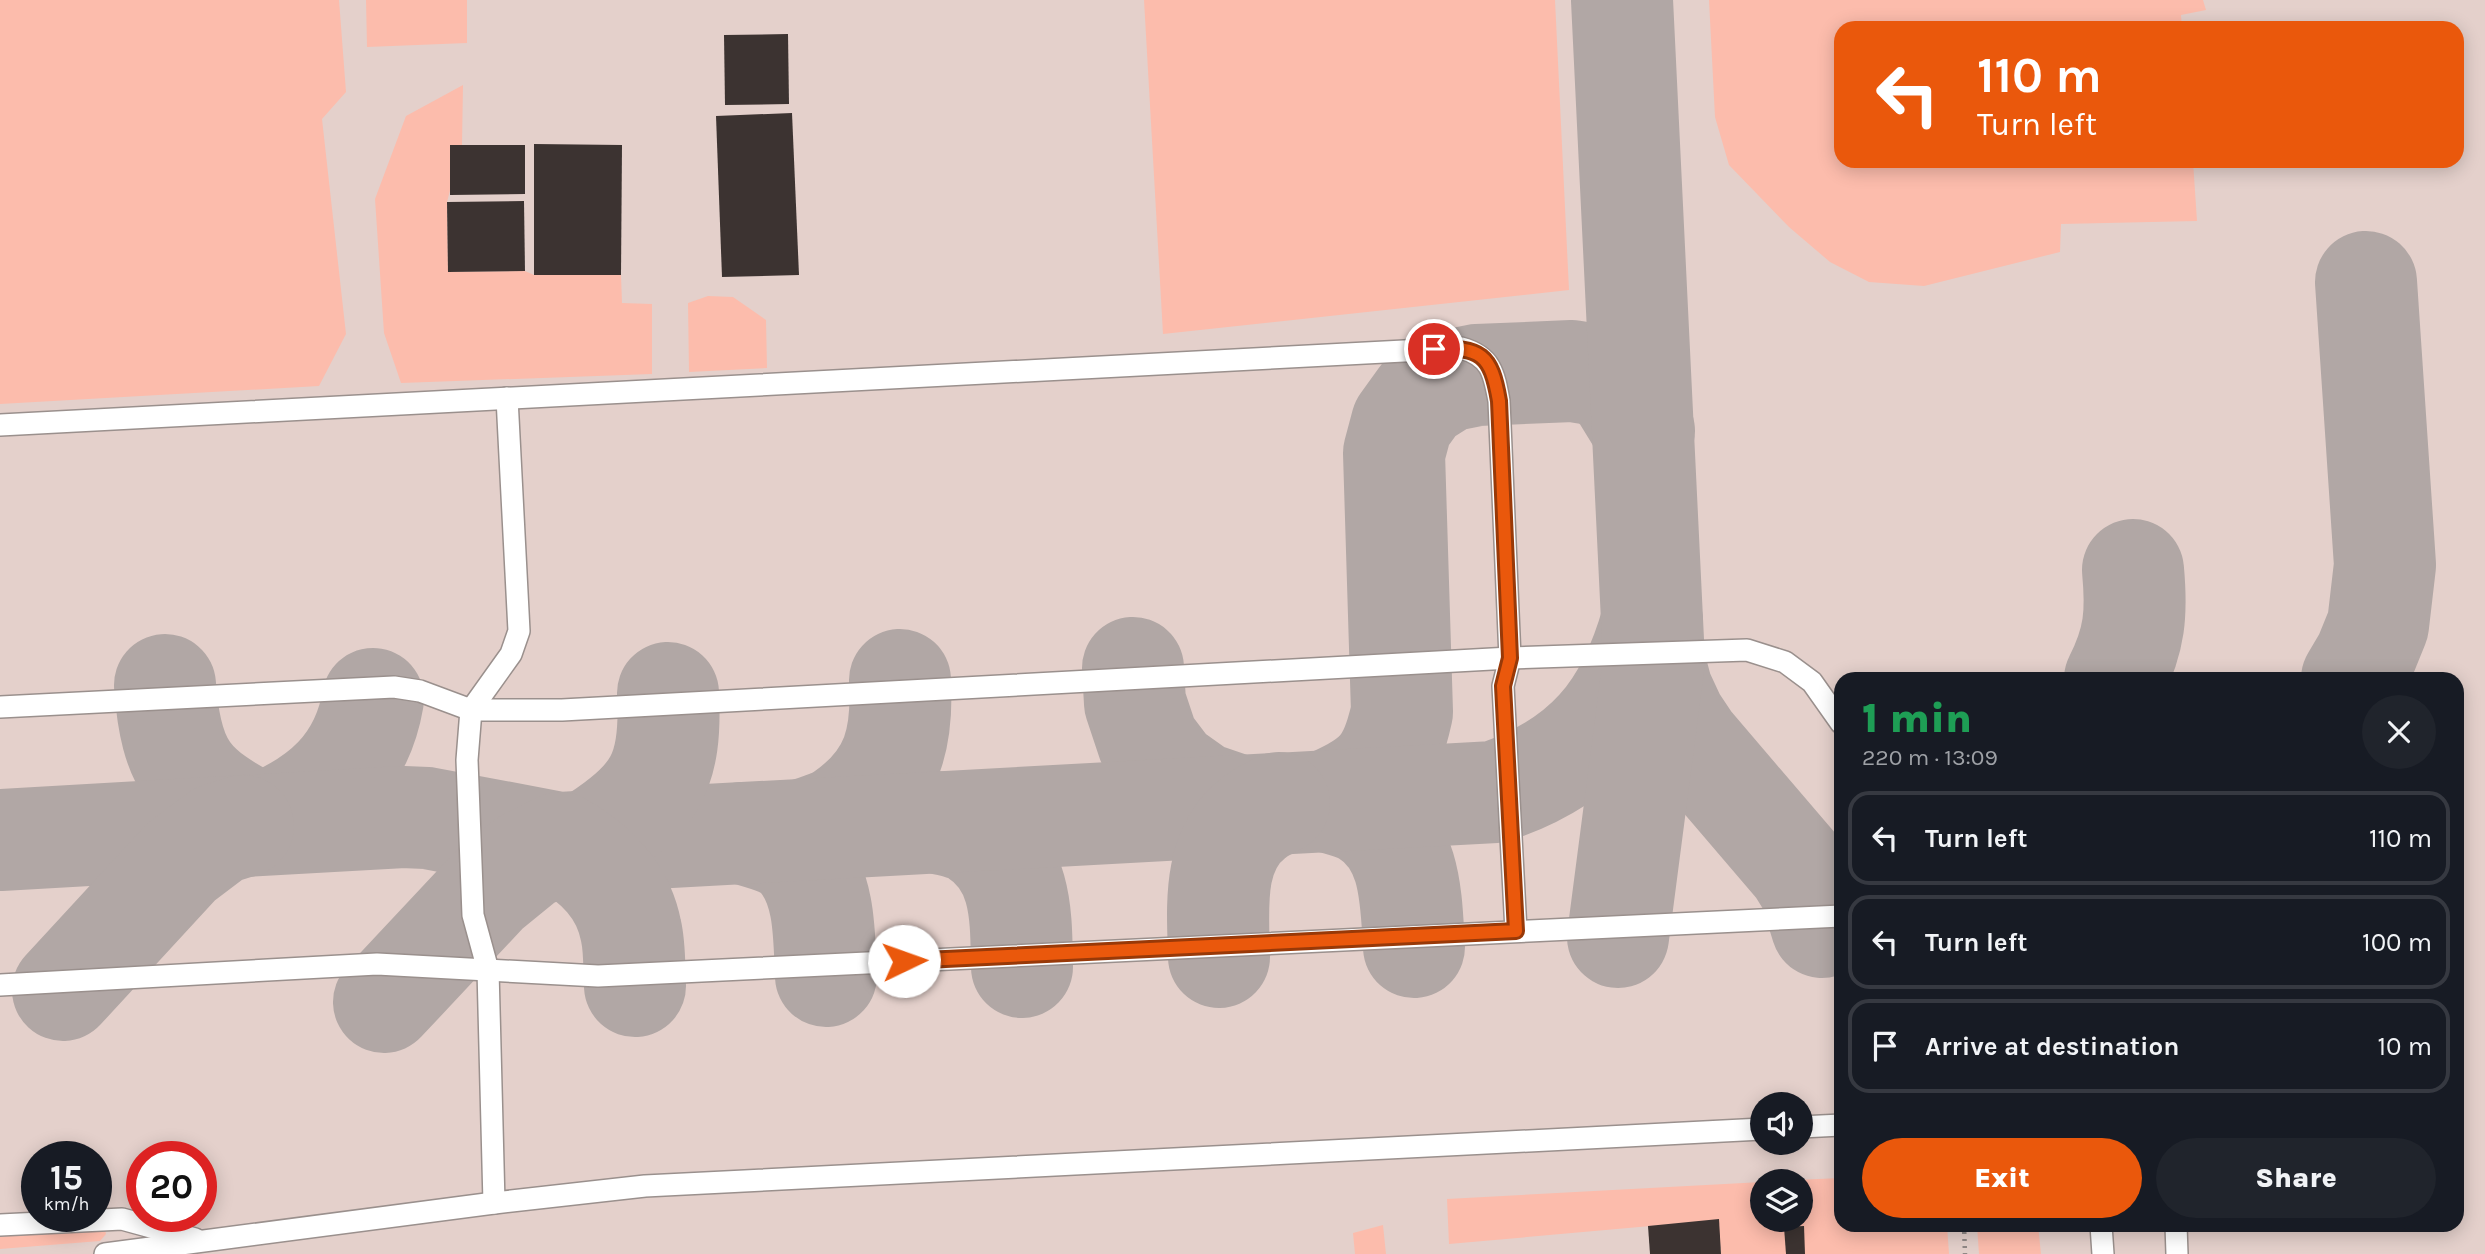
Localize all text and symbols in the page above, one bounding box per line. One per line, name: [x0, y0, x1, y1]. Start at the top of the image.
text: 110 m: [1977, 47, 2102, 104]
icon: left: [1862, 49, 1953, 140]
text: Turn left: [1977, 106, 2097, 143]
pin: [1404, 319, 1464, 379]
icon: arrive: [1415, 330, 1453, 368]
text: 1 min: [1862, 693, 1972, 743]
button: close: [2362, 695, 2436, 769]
text: 220 m · 13:09: [1862, 744, 1998, 771]
icon: left: [1866, 819, 1904, 857]
text: Turn left: [1925, 823, 2027, 854]
text: 110 m: [2369, 823, 2432, 854]
icon: left: [1866, 923, 1904, 961]
position arrow: [867, 924, 941, 998]
text: Turn left: [1925, 927, 2027, 958]
text: 100 m: [2362, 927, 2432, 958]
icon: arrive: [1866, 1027, 1904, 1065]
text: Arrive at destination: [1925, 1031, 2179, 1062]
text: 10 m: [2377, 1031, 2432, 1062]
map controls: [1750, 1092, 1813, 1232]
button: sound: [1750, 1092, 1813, 1155]
button: Exit: [1862, 1138, 2142, 1218]
button: Share: [2156, 1138, 2436, 1218]
speed limit sign: 20: [126, 1141, 217, 1232]
text: 15: [50, 1157, 83, 1198]
button: layers: [1750, 1169, 1813, 1232]
text: km/h: [44, 1193, 89, 1215]

